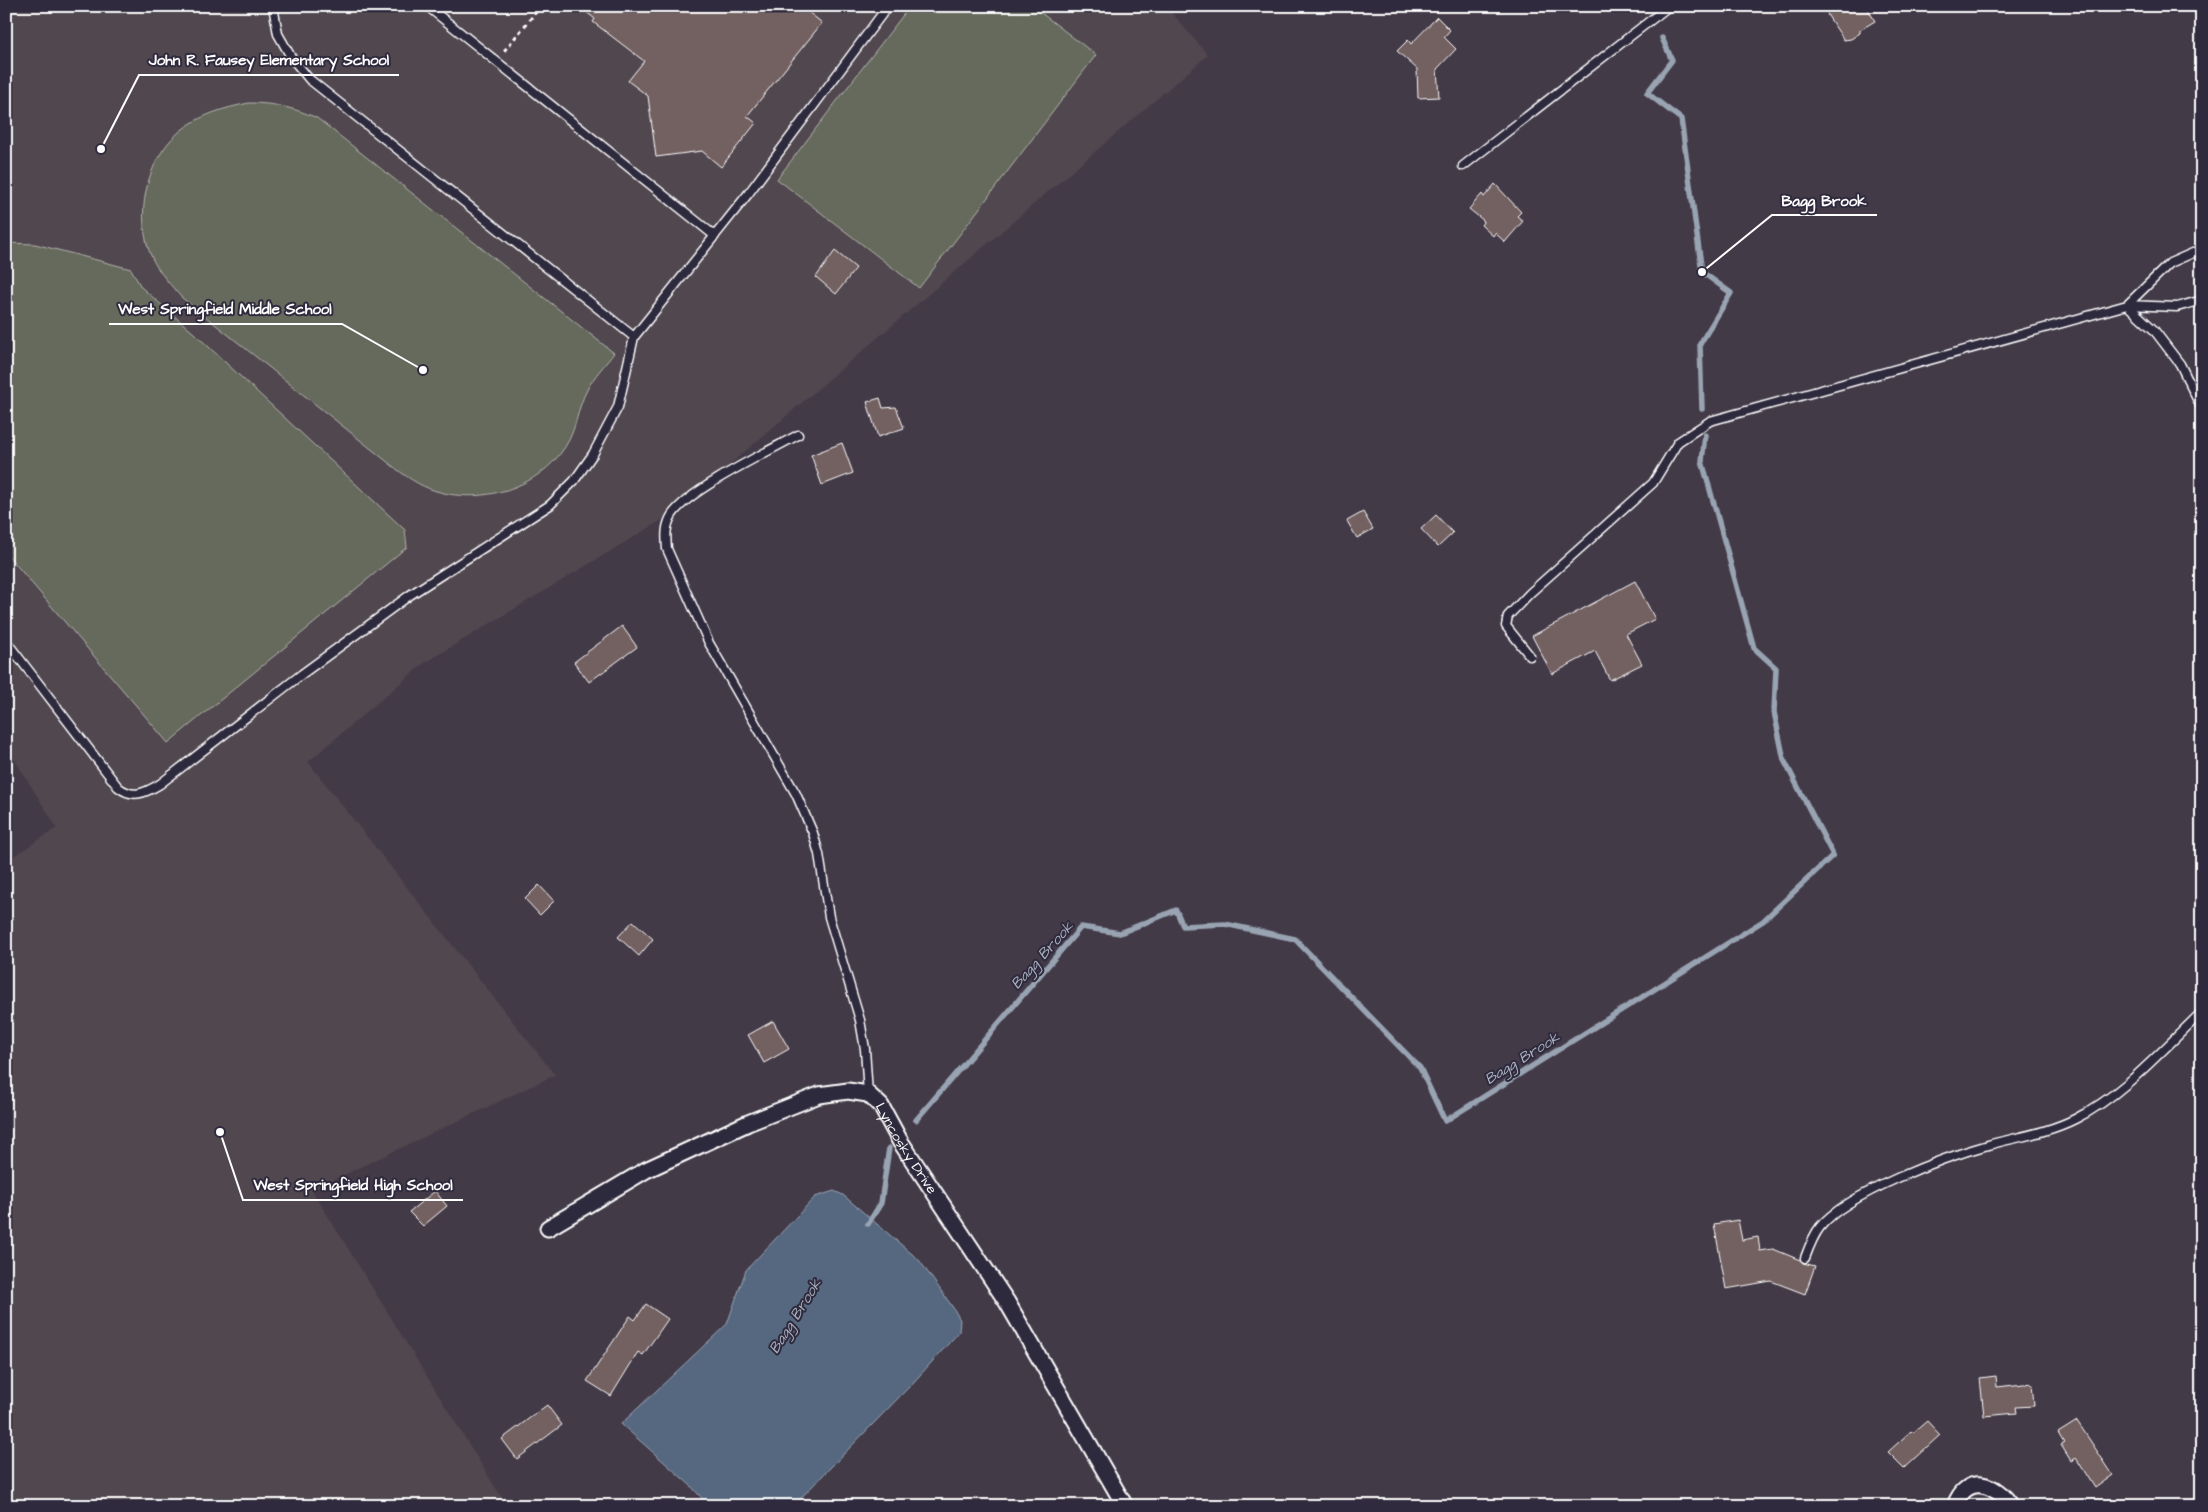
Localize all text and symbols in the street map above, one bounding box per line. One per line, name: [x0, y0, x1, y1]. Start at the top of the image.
callout: John R. Fausey Elementary School: [139, 45, 399, 75]
text: John R. Fausey Elementary School: [148, 50, 390, 72]
callout: Bagg Brook: [1772, 185, 1877, 215]
text: Bagg Brook: [1782, 191, 1867, 214]
callout: West Springfield Middle School: [109, 294, 342, 324]
text: West Springfield Middle School: [117, 299, 332, 322]
water label: Bagg Brook: [1006, 916, 1080, 995]
water label: Bagg Brook: [1481, 1027, 1565, 1091]
street label: Lyncosky Drive: [870, 1099, 942, 1199]
callout: West Springfield High School: [243, 1170, 463, 1200]
text: West Springfield High School: [252, 1175, 453, 1198]
water label: Bagg Brook: [764, 1274, 828, 1358]

